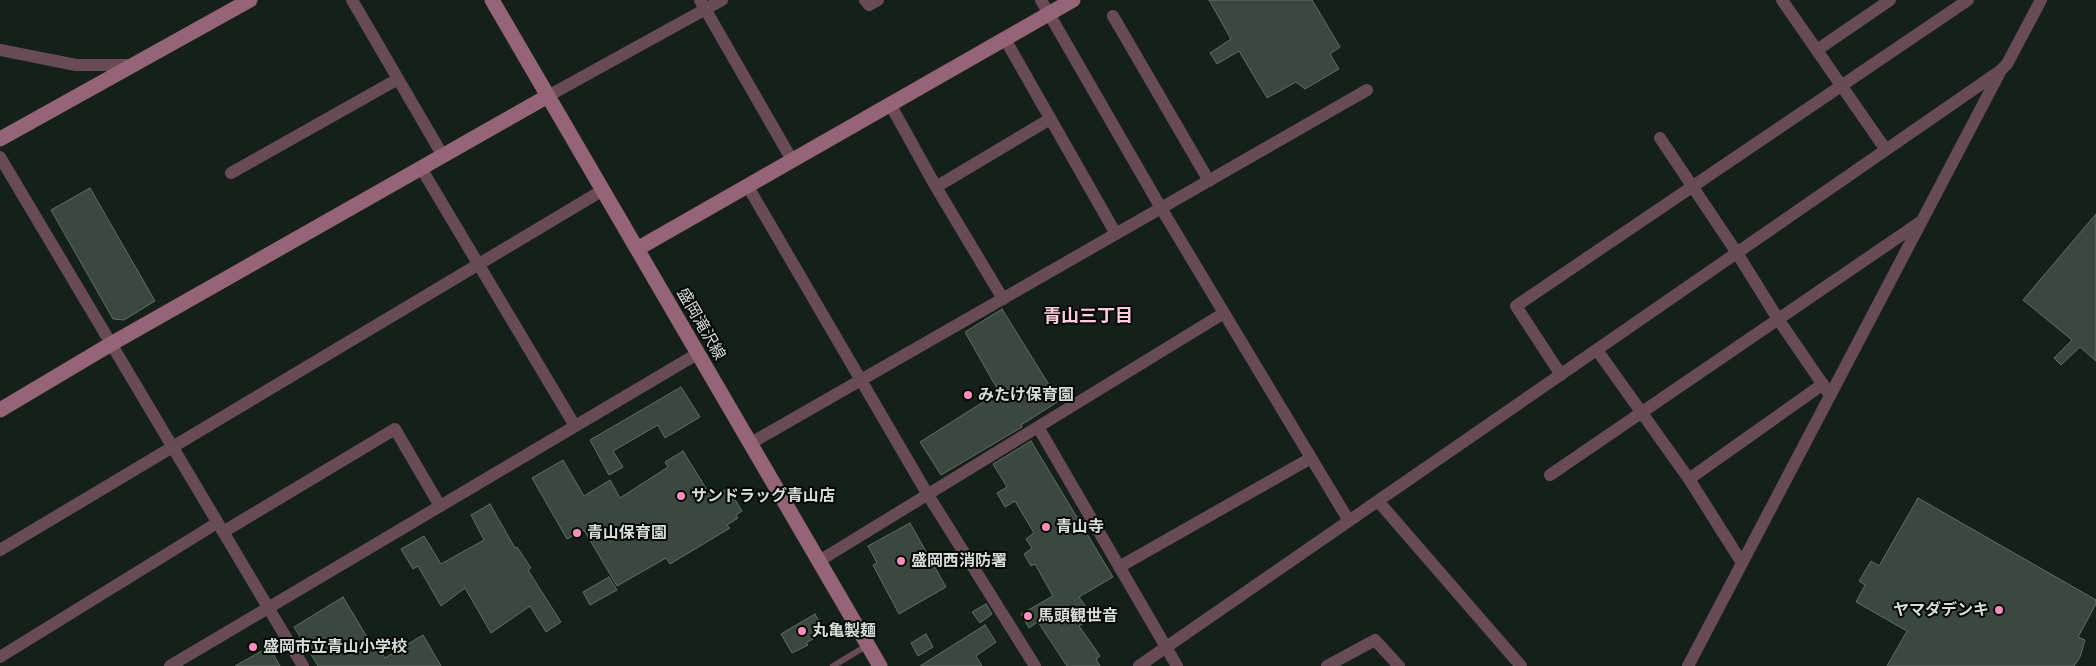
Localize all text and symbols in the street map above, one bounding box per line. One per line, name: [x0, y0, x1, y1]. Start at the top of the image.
street label: 盛岡滝沢線: [673, 285, 729, 363]
district label: 青山三丁目: [1043, 305, 1133, 327]
place label: みたけ保育園: [978, 385, 1074, 405]
marker: みたけ保育園: [962, 389, 974, 401]
place label: サンドラッグ青山店: [691, 486, 835, 506]
marker: サンドラッグ青山店: [675, 490, 687, 502]
place label: 青山寺: [1056, 517, 1104, 537]
marker: 青山寺: [1040, 521, 1052, 533]
place label: 青山保育園: [587, 523, 667, 543]
marker: 青山保育園: [571, 527, 583, 539]
place label: 盛岡西消防署: [911, 551, 1007, 571]
marker: 盛岡西消防署: [895, 555, 907, 567]
place label: ヤマダデンキ: [1893, 600, 1989, 620]
marker: ヤマダデンキ: [1993, 604, 2005, 616]
place label: 馬頭観世音: [1038, 606, 1118, 626]
marker: 馬頭観世音: [1022, 610, 1034, 622]
place label: 丸亀製麺: [812, 621, 876, 641]
marker: 丸亀製麺: [796, 625, 808, 637]
place label: 盛岡市立青山小学校: [263, 637, 407, 657]
marker: 盛岡市立青山小学校: [247, 641, 259, 653]

